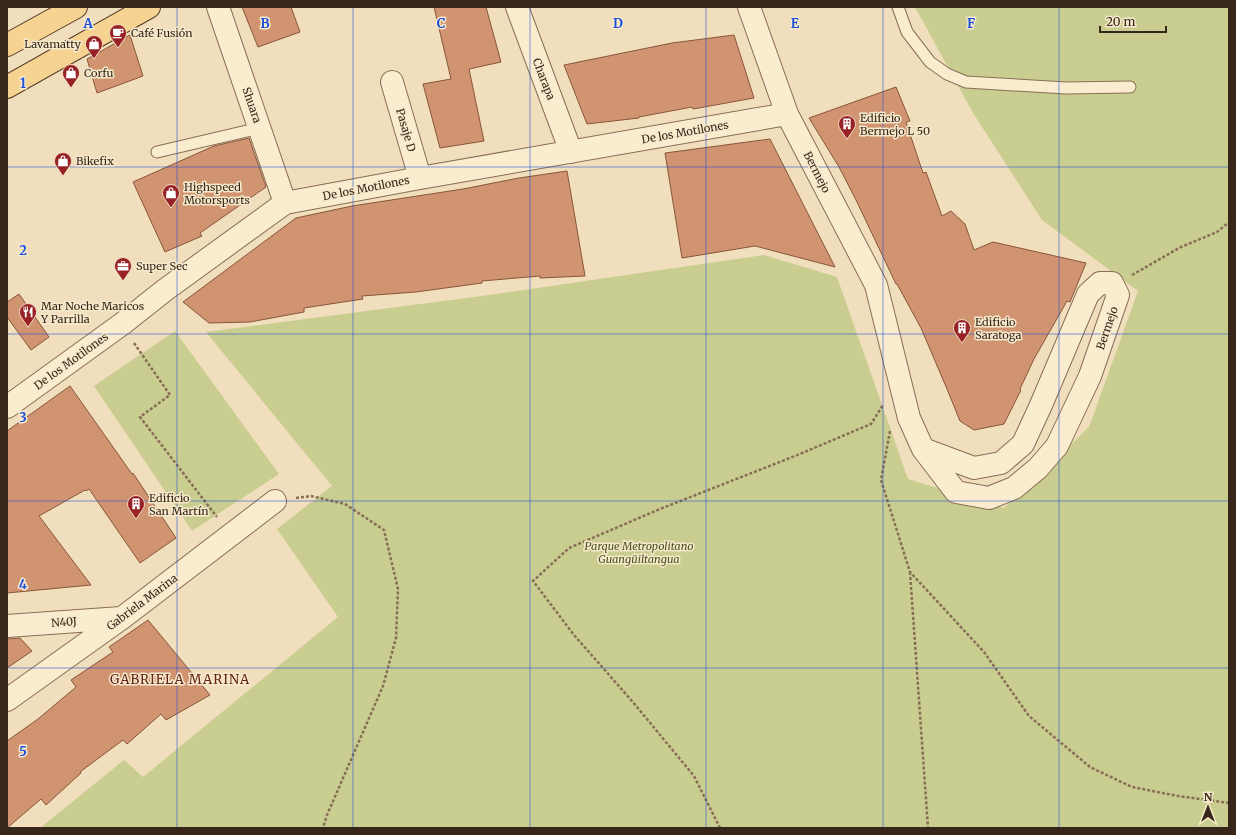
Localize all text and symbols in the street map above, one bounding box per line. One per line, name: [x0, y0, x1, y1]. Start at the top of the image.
scale bar: [1100, 8, 1166, 34]
text: 20 m: [1106, 14, 1135, 29]
text: A: [82, 15, 93, 32]
text: B: [260, 15, 270, 32]
text: C: [437, 15, 446, 32]
text: D: [613, 15, 623, 32]
text: E: [791, 15, 800, 32]
text: F: [967, 15, 975, 32]
cafe icon: Café Fusión: [108, 23, 128, 48]
place label: Café Fusión: [131, 26, 193, 40]
shop icon: Lavamatty: [84, 34, 104, 59]
place label: Lavamatty: [24, 37, 82, 51]
street label: Charapa: [530, 56, 558, 102]
shop icon: Corfu: [61, 63, 81, 88]
place label: Corfu: [84, 66, 114, 80]
text: 1: [20, 75, 26, 92]
street label: Shuara: [239, 85, 265, 125]
street label: Pasaje D: [393, 107, 419, 153]
place label: Edificio Bermejo L 50: [860, 111, 930, 138]
building icon: Edificio Bermejo L 50: [837, 114, 857, 139]
street label: De los Motilones: [640, 117, 730, 147]
street label: Bermejo: [801, 149, 834, 196]
shop icon: Bikefix: [53, 151, 73, 176]
place label: Bikefix: [76, 154, 114, 168]
street label: De los Motilones: [321, 173, 411, 203]
place label: Highspeed Motorsports: [184, 180, 250, 207]
shop icon: Highspeed Motorsports: [161, 183, 181, 208]
text: 2: [19, 242, 27, 259]
office icon: Super Sec: [113, 256, 133, 281]
place label: Super Sec: [136, 259, 188, 273]
place label: Mar Noche Maricos Y Parrilla: [40, 299, 144, 326]
restaurant icon: Mar Noche Maricos Y Parrilla: [18, 302, 38, 327]
street label: Bermejo: [1093, 304, 1121, 351]
place label: Edificio Saratoga: [975, 315, 1021, 342]
building icon: Edificio Saratoga: [952, 318, 972, 343]
street label: De los Motilones: [31, 329, 111, 393]
text: 3: [19, 409, 27, 426]
place label: Edificio San Martín: [149, 491, 209, 518]
building icon: Edificio San Martín: [126, 494, 146, 519]
park label: Parque Metropolitano Guangüiltangua: [585, 539, 693, 566]
street label: Gabriela Marina: [104, 571, 180, 633]
text: 4: [19, 576, 28, 593]
street label: N40J: [51, 614, 77, 630]
district label: GABRIELA MARINA: [110, 671, 250, 688]
text: 5: [19, 743, 27, 760]
north arrow: [1188, 787, 1228, 827]
text: N: [1204, 790, 1213, 804]

